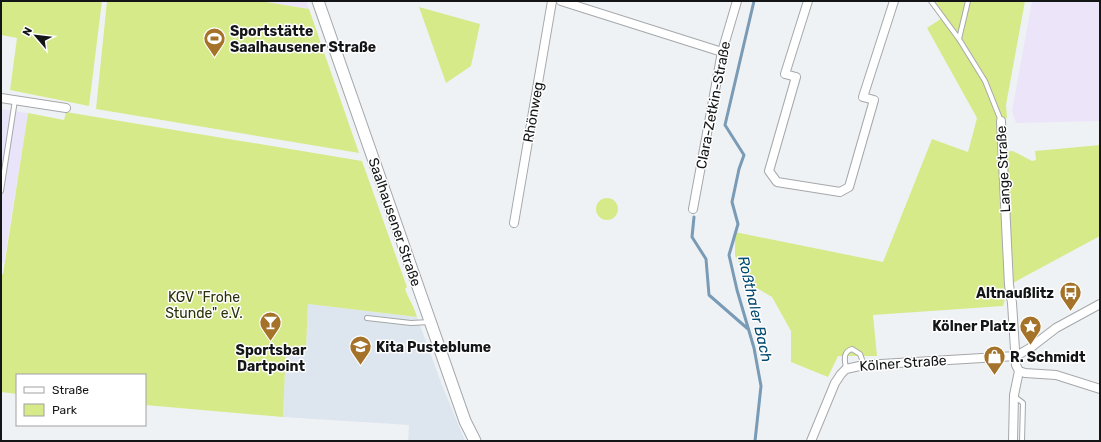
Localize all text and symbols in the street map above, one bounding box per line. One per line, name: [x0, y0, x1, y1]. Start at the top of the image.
north arrow: [16, 16, 56, 56]
place label: Sportstätte Saalhausener Straße: [230, 23, 376, 56]
text: N: [20, 25, 35, 38]
sports icon: Sportstätte Saalhausener Straße: [201, 26, 227, 59]
street label: Clara-Zetkin-Straße: [693, 40, 734, 170]
street label: Rhönweg: [520, 80, 547, 144]
street label: Lange Straße: [993, 125, 1014, 213]
street label: Saalhausener Straße: [364, 155, 425, 289]
water label: Roßthaler Bach: [734, 254, 776, 364]
bus stop icon: Altnaußlitz: [1057, 280, 1083, 313]
place label: Altnaußlitz: [976, 285, 1054, 302]
park label: KGV "Frohe Stunde" e.V.: [165, 289, 243, 322]
bar icon: Sportsbar Dartpoint: [258, 309, 284, 342]
place icon: Kölner Platz: [1018, 313, 1044, 346]
place label: Kölner Platz: [932, 318, 1016, 335]
school or university icon: Kita Pusteblume: [347, 334, 373, 367]
place label: Kita Pusteblume: [376, 339, 491, 356]
place label: Sportsbar Dartpoint: [236, 342, 307, 375]
shop icon: R. Schmidt: [981, 344, 1007, 377]
place label: R. Schmidt: [1010, 349, 1086, 366]
street label: Kölner Straße: [859, 352, 947, 375]
legend: [16, 374, 146, 426]
text: Straße: [52, 383, 89, 397]
text: Park: [52, 403, 78, 417]

